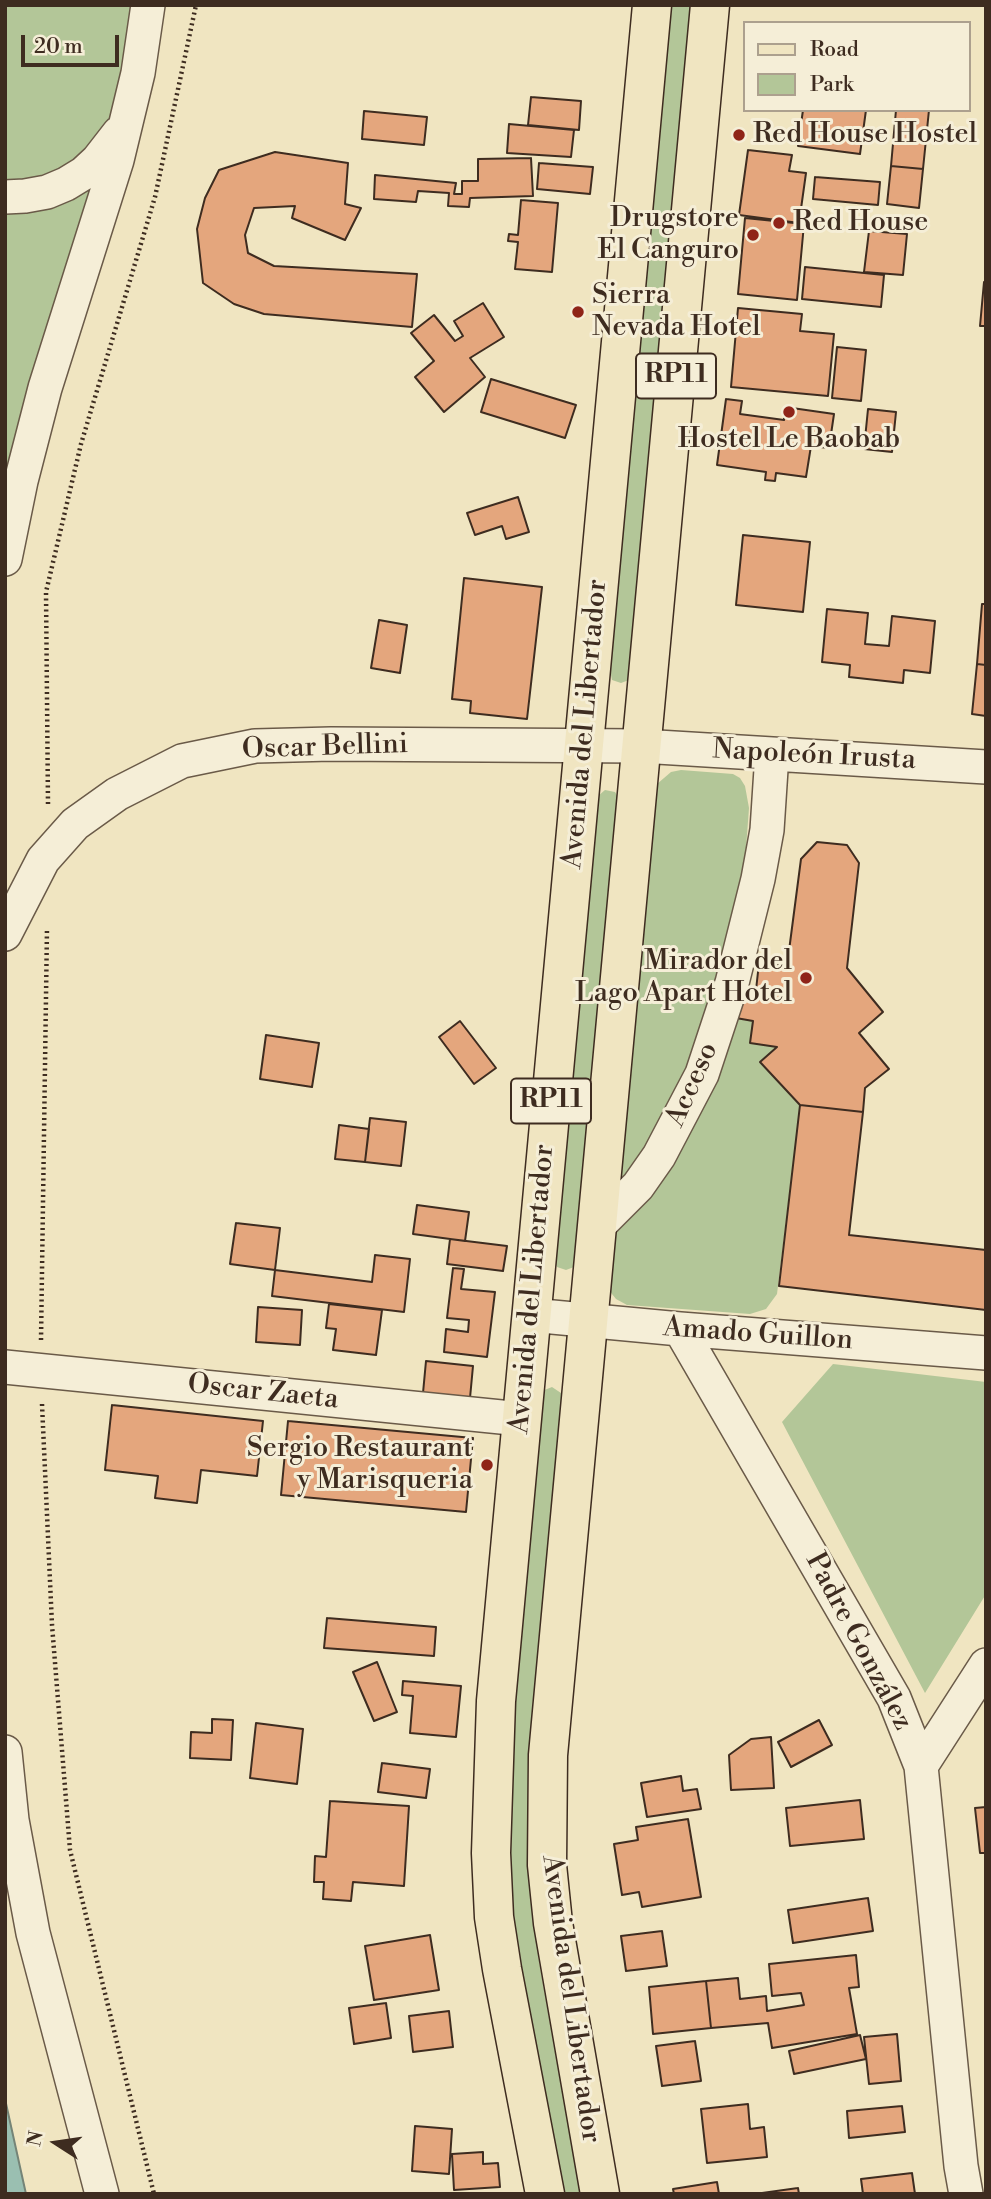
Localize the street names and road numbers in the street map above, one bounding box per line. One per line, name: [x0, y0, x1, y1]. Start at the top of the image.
road number: RP11: [636, 354, 716, 398]
street label: Avenida del Libertador: [557, 578, 615, 870]
street label: Oscar Bellini: [242, 728, 408, 768]
street label: Napoleón Irusta: [711, 734, 917, 778]
street label: Acceso: [660, 1038, 726, 1132]
road number: RP11: [511, 1078, 591, 1124]
street label: Avenida del Libertador: [504, 1143, 562, 1435]
street label: Amado Guillon: [662, 1312, 854, 1358]
street label: Oscar Zaeta: [186, 1368, 340, 1418]
street label: Padre González: [797, 1548, 919, 1736]
street label: Avenida del Libertador: [533, 1853, 607, 2145]

